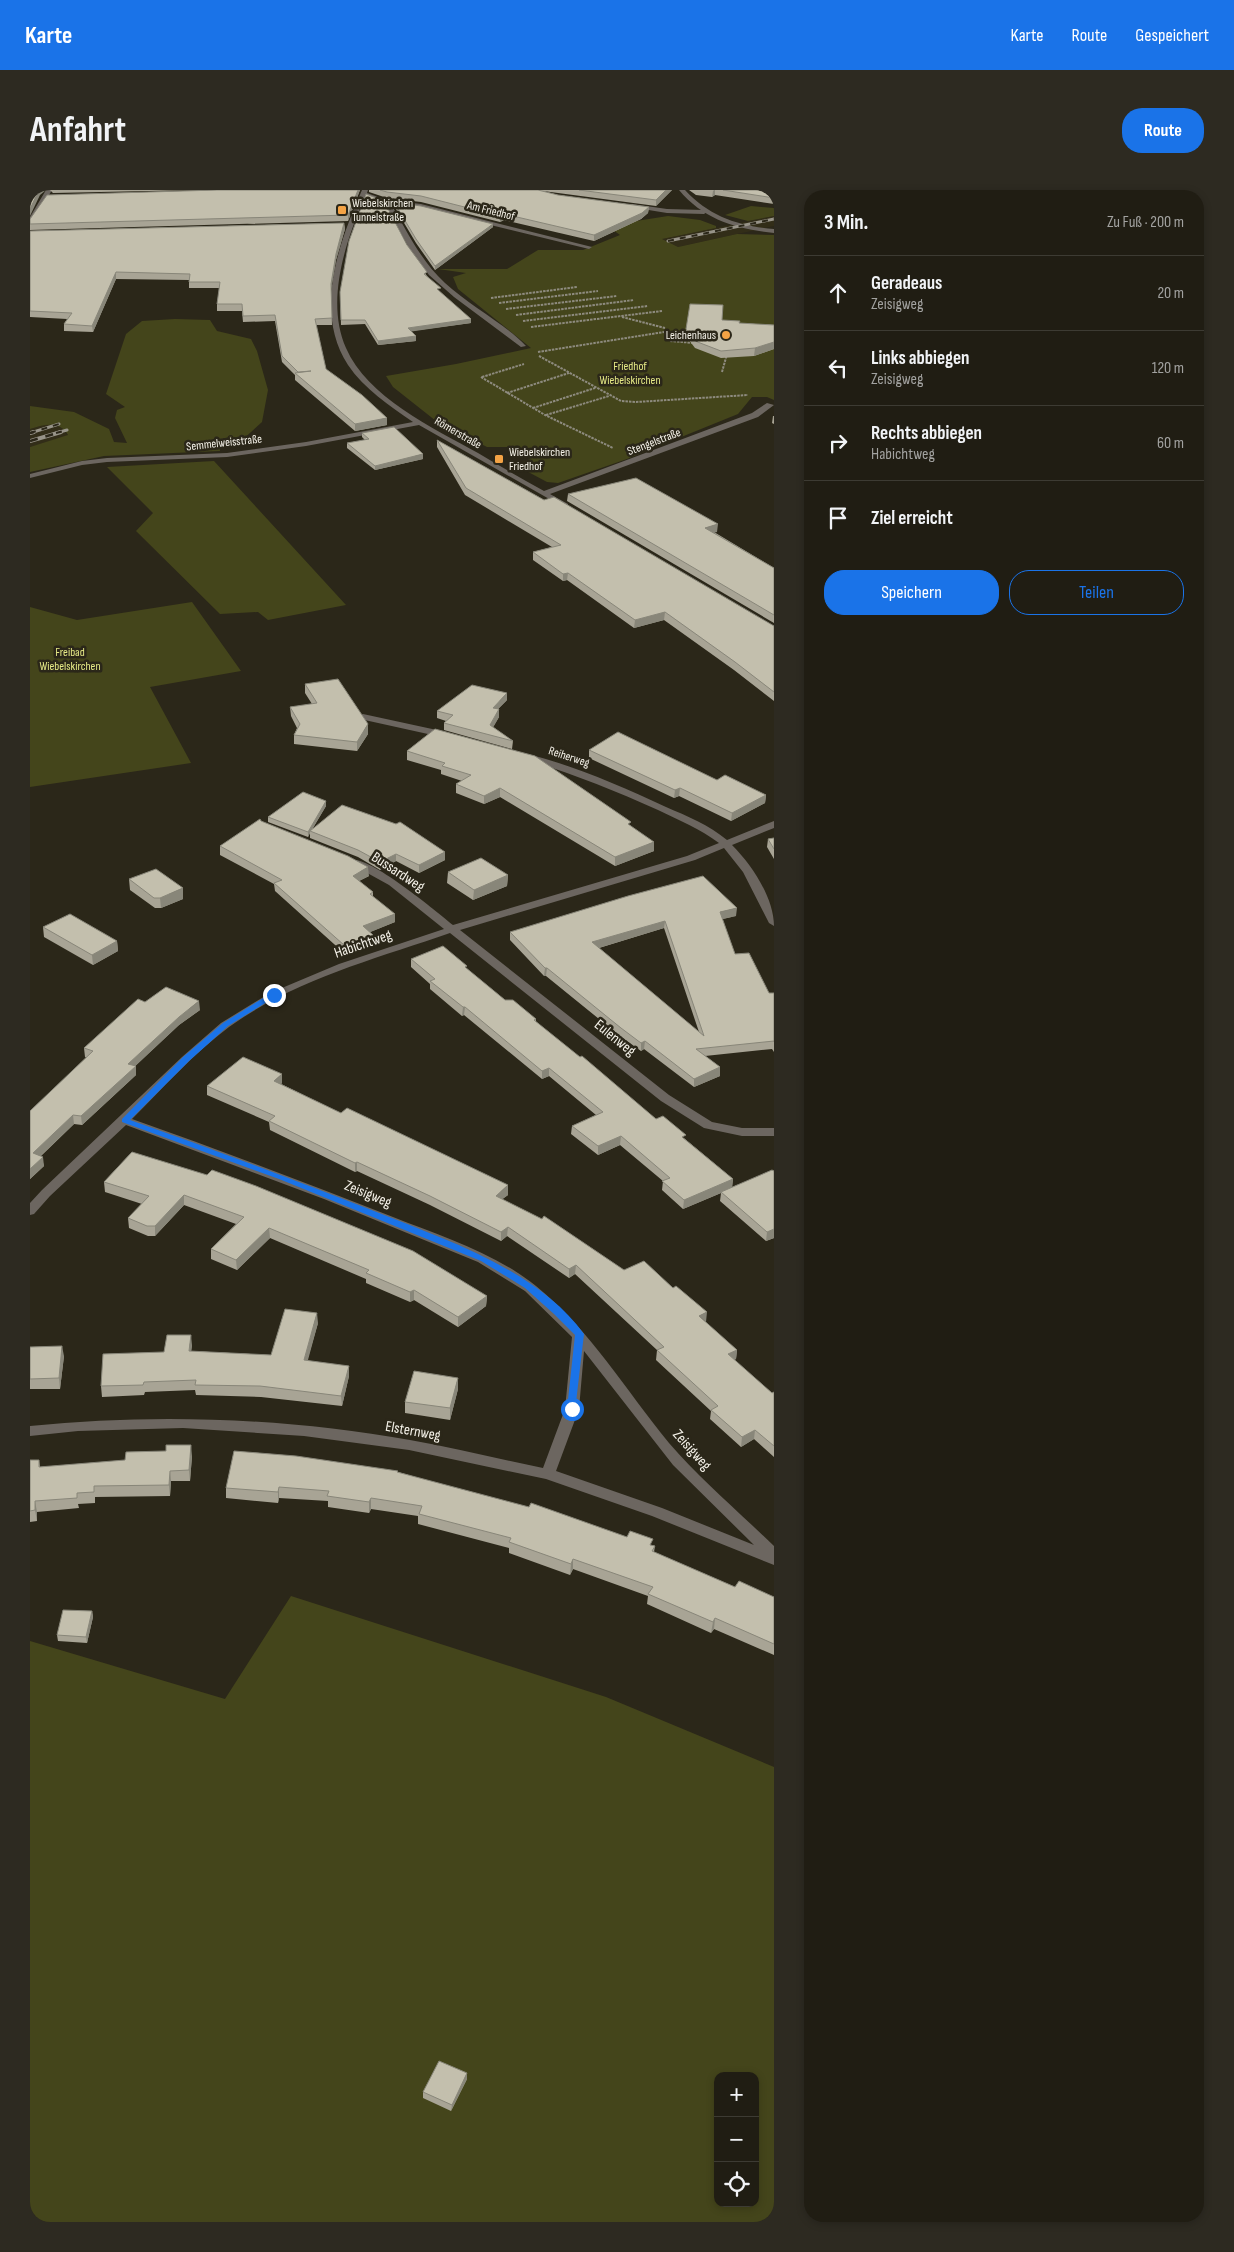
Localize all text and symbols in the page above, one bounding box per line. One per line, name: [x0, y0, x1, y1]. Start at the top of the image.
text: Karte: [25, 21, 72, 50]
text: Karte: [1011, 25, 1044, 46]
text: Route: [1072, 25, 1107, 46]
text: Gespeichert: [1135, 25, 1209, 46]
button: Route: [1122, 108, 1204, 153]
text: Anfahrt: [30, 109, 126, 152]
place label: Wiebelskirchen Tunnelstraße: [352, 196, 413, 225]
street label: Am Friedhof: [465, 198, 517, 224]
marker: Wiebelskirchen Tunnelstraße: [336, 204, 348, 216]
text: 3 Min.: [824, 210, 868, 235]
text: Zu Fuß · 200 m: [1107, 213, 1184, 232]
text: Geradeaus: [871, 272, 942, 295]
icon: ahead: [824, 279, 852, 307]
text: 20 m: [1157, 284, 1184, 303]
text: Zeisigweg: [871, 295, 923, 314]
place label: Leichenhaus: [666, 328, 716, 343]
marker: Leichenhaus: [720, 329, 732, 341]
text: Links abbiegen: [871, 347, 969, 370]
icon: left: [824, 354, 852, 382]
park label: Friedhof Wiebelskirchen: [599, 359, 661, 388]
text: 120 m: [1152, 359, 1184, 378]
text: Zeisigweg: [871, 370, 923, 389]
street label: Römerstraße: [432, 414, 484, 453]
text: Rechts abbiegen: [871, 422, 982, 445]
street label: Stengelstraße: [625, 425, 683, 459]
icon: right: [824, 429, 852, 457]
street label: Semmelweisstraße: [185, 432, 263, 454]
text: 60 m: [1157, 434, 1184, 453]
place label: Wiebelskirchen Friedhof: [509, 445, 570, 474]
text: Habichtweg: [871, 445, 935, 464]
marker: Wiebelskirchen Friedhof: [493, 453, 505, 465]
icon: arrive: [824, 504, 852, 532]
text: Ziel erreicht: [871, 507, 953, 530]
button: Speichern: [824, 570, 999, 615]
button: Teilen: [1009, 570, 1184, 615]
park label: Freibad Wiebelskirchen: [39, 645, 101, 674]
street label: Reiherweg: [547, 743, 592, 771]
street label: Bussardweg: [368, 848, 428, 896]
street label: Habichtweg: [332, 925, 394, 963]
route end: [263, 984, 286, 1007]
street label: Eulenweg: [590, 1015, 640, 1061]
street label: Zeisigweg: [342, 1176, 394, 1212]
route start: [561, 1398, 584, 1421]
street label: Elsternweg: [384, 1417, 442, 1445]
street label: Zeisigweg: [668, 1425, 716, 1475]
map controls: [714, 2072, 759, 2207]
button: +: [714, 2072, 759, 2117]
button: −: [714, 2117, 759, 2162]
button: locate: [714, 2162, 759, 2207]

